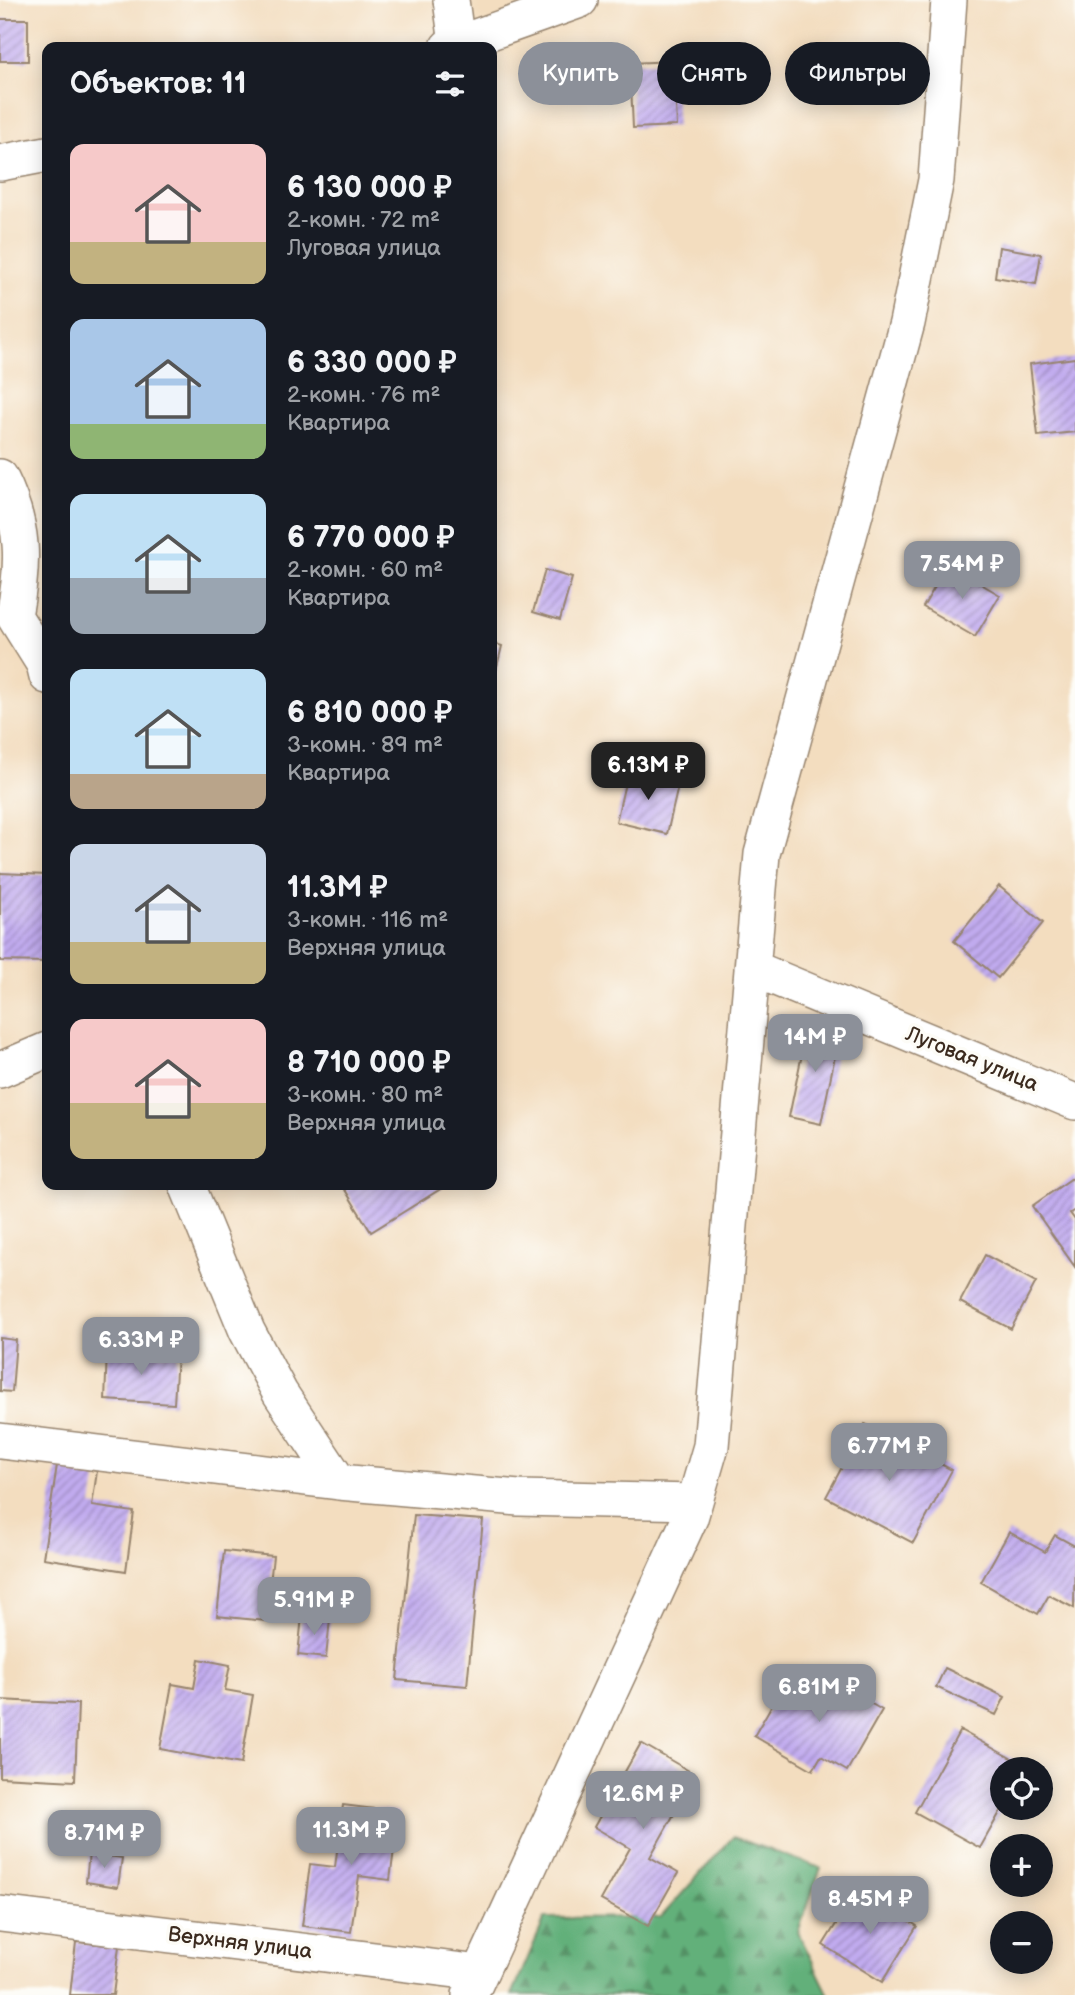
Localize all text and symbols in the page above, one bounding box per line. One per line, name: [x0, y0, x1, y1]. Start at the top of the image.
chip: Купить: [518, 42, 643, 105]
chip: Снять: [657, 42, 771, 105]
chip: Фильтры: [785, 42, 930, 105]
icon: filters: [431, 65, 469, 103]
text: Объектов: 11: [70, 66, 247, 102]
text: 6 130 000 ₽: [287, 170, 452, 206]
icon: home: [126, 172, 210, 256]
text: 2-комн. · 72 m²: [287, 206, 440, 234]
text: Луговая улица: [287, 234, 441, 262]
text: 6 330 000 ₽: [287, 345, 457, 381]
icon: home: [126, 347, 210, 431]
text: 2-комн. · 76 m²: [287, 381, 440, 409]
text: Квартира: [287, 409, 390, 437]
text: 6 770 000 ₽: [287, 520, 455, 556]
icon: home: [126, 522, 210, 606]
pin: 7.54M ₽: [897, 542, 1027, 601]
text: 7.54M ₽: [920, 550, 1004, 578]
text: 2-комн. · 60 m²: [287, 556, 443, 584]
text: Квартира: [287, 584, 390, 612]
text: 6 810 000 ₽: [287, 695, 452, 731]
icon: home: [126, 697, 210, 781]
text: 3-комн. · 89 m²: [287, 731, 443, 759]
pin: 6.13M ₽: [583, 742, 713, 802]
text: 6.13M ₽: [607, 751, 689, 779]
text: Квартира: [287, 759, 390, 787]
text: 11.3M ₽: [287, 870, 388, 906]
icon: home: [126, 872, 210, 956]
text: 3-комн. · 116 m²: [287, 906, 448, 934]
text: Верхняя улица: [287, 934, 446, 962]
pin: 14M ₽: [766, 1014, 864, 1074]
street label: Луговая улица: [901, 1021, 1042, 1097]
text: 14M ₽: [784, 1023, 846, 1051]
text: 8 710 000 ₽: [287, 1045, 451, 1081]
icon: home: [126, 1047, 210, 1131]
text: 3-комн. · 80 m²: [287, 1081, 443, 1109]
text: Верхняя улица: [287, 1109, 446, 1137]
pin: 6.33M ₽: [76, 1318, 206, 1377]
text: 6.33M ₽: [98, 1326, 184, 1354]
pin: 6.77M ₽: [824, 1424, 954, 1483]
text: 6.77M ₽: [847, 1432, 931, 1460]
pin: 5.91M ₽: [249, 1578, 379, 1637]
text: 5.91M ₽: [274, 1586, 354, 1614]
pin: 6.81M ₽: [754, 1664, 884, 1724]
text: 6.81M ₽: [778, 1673, 860, 1701]
map controls: [990, 1757, 1053, 1974]
button: locate: [990, 1757, 1053, 1820]
pin: 12.6M ₽: [578, 1772, 708, 1831]
text: 12.6M ₽: [602, 1780, 684, 1808]
pin: 11.3M ₽: [286, 1808, 416, 1867]
pin: 8.71M ₽: [39, 1811, 169, 1870]
text: 11.3M ₽: [312, 1816, 390, 1844]
text: 8.71M ₽: [64, 1819, 144, 1847]
button: +: [990, 1834, 1053, 1897]
pin: 8.45M ₽: [805, 1876, 935, 1936]
text: 8.45M ₽: [827, 1885, 913, 1913]
button: −: [990, 1911, 1053, 1974]
street label: Верхняя улица: [166, 1922, 314, 1964]

